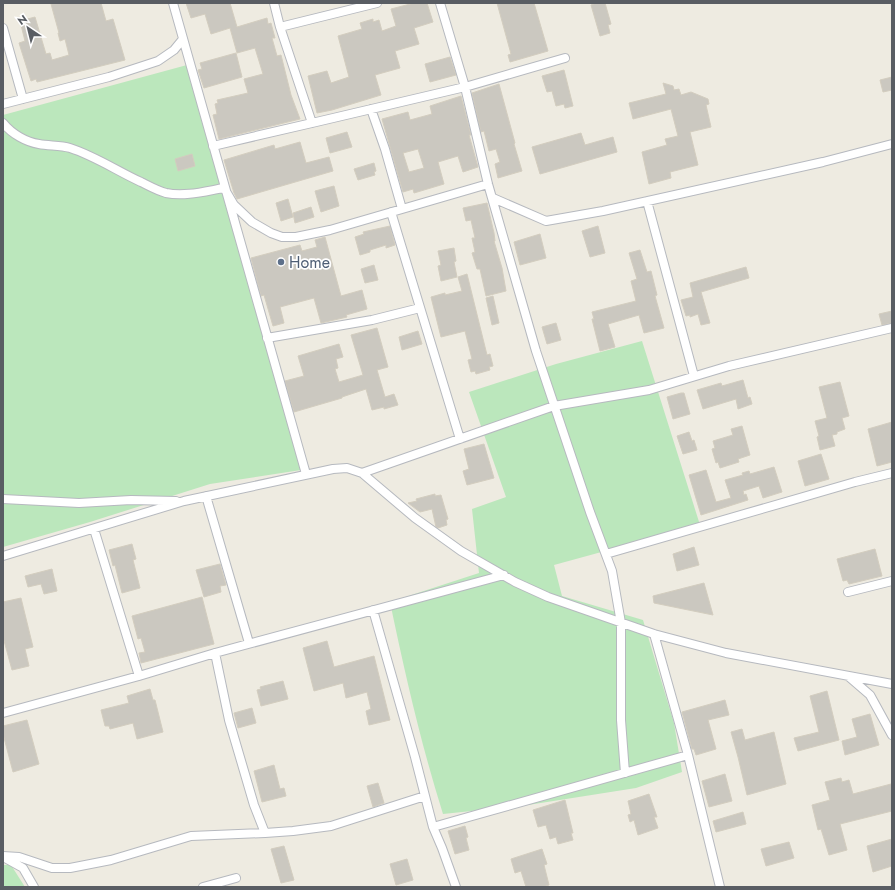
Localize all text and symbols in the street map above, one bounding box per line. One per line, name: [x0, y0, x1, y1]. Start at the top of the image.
north arrow: [8, 8, 48, 48]
text: N: [14, 11, 30, 29]
place label: Home: [289, 251, 330, 274]
marker: Home: [276, 257, 286, 267]

